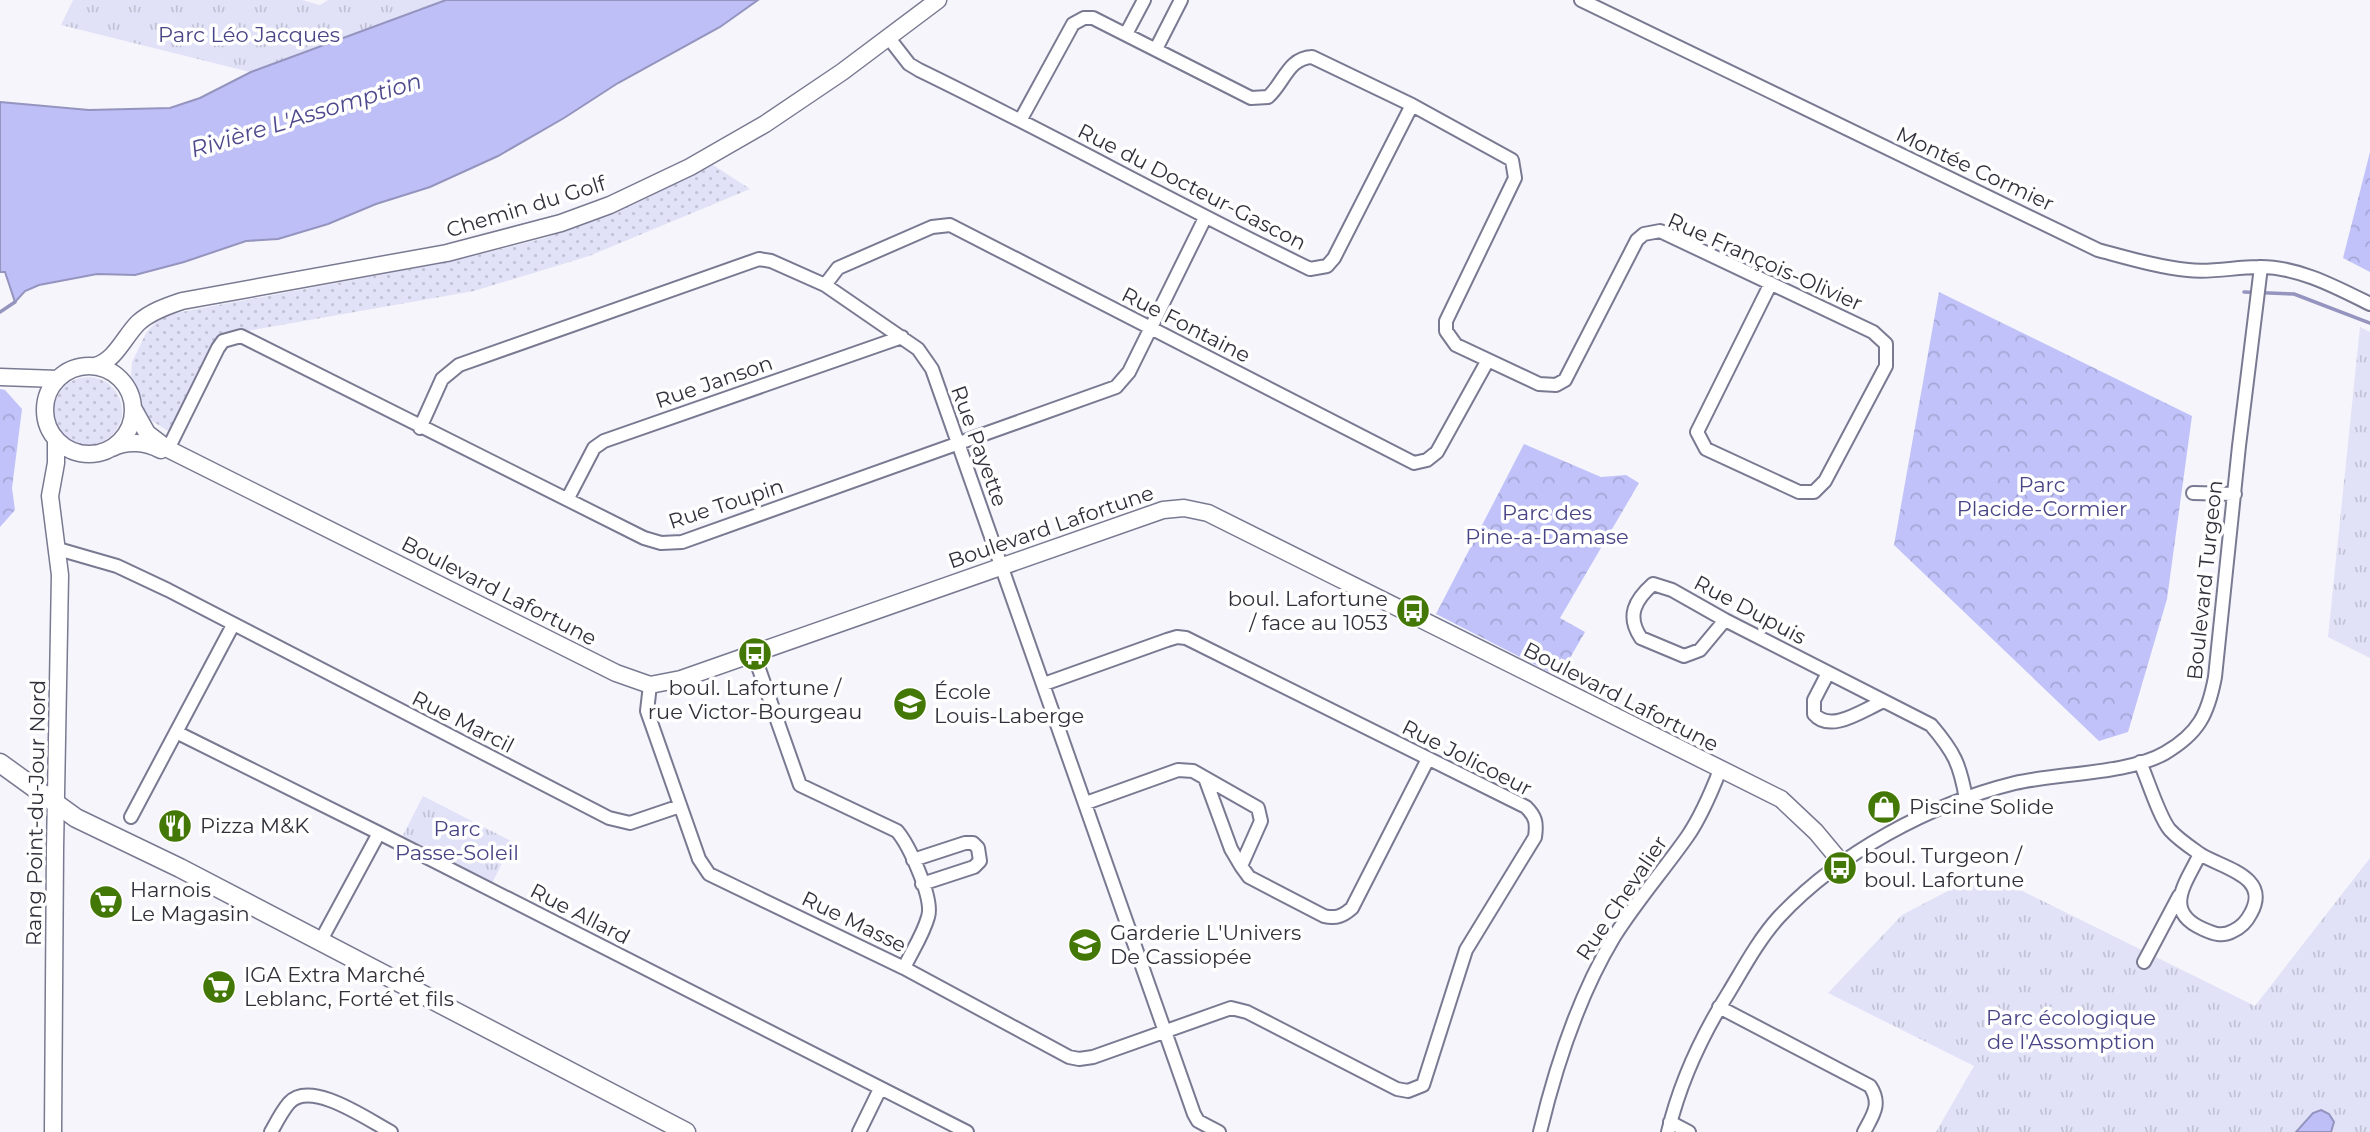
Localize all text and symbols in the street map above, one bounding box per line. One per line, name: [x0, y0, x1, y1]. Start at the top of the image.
park label: Parc Léo Jacques: [158, 22, 340, 47]
water label: Rivière L'Assomption: [187, 67, 425, 163]
street label: Rue du Docteur-Gascon: [1074, 118, 1311, 255]
street label: Montée Cormier: [1892, 121, 2058, 216]
street label: Chemin du Golf: [443, 170, 609, 243]
street label: Rue François-Olivier: [1664, 207, 1867, 316]
street label: Rue Fontaine: [1118, 281, 1255, 368]
street label: Rue Janson: [652, 350, 776, 413]
street label: Rue Payette: [946, 382, 1013, 510]
park label: Parc Placide-Cormier: [1957, 472, 2127, 521]
street label: Rue Toupin: [665, 473, 787, 534]
street label: Boulevard Turgeon: [2182, 479, 2227, 681]
street label: Boulevard Lafortune: [945, 480, 1157, 573]
park label: Parc des Pine-a-Damase: [1465, 500, 1629, 549]
street label: Boulevard Lafortune: [397, 530, 601, 651]
street label: Rue Dupuis: [1690, 570, 1810, 650]
place label: boul. Lafortune / face au 1053: [1228, 586, 1388, 635]
bus stop icon: boul. Lafortune / face au 1053: [1394, 592, 1432, 630]
bus stop icon: boul. Lafortune / rue Victor-Bourgeau: [736, 635, 774, 673]
street label: Boulevard Lafortune: [1519, 636, 1723, 757]
place label: boul. Lafortune / rue Victor-Bourgeau: [648, 675, 862, 724]
place label: École Louis-Laberge: [934, 679, 1084, 728]
street label: Rang Point-du-Jour Nord: [21, 680, 50, 946]
street label: Rue Marcil: [408, 685, 518, 758]
school or university icon: École Louis-Laberge: [891, 685, 929, 723]
street label: Rue Jolicoeur: [1398, 714, 1536, 801]
shop icon: Piscine Solide: [1865, 788, 1903, 826]
place label: Piscine Solide: [1909, 794, 2054, 819]
restaurant icon: Pizza M&K: [156, 807, 194, 845]
place label: Pizza M&K: [200, 813, 309, 838]
park label: Parc Passe-Soleil: [395, 816, 519, 865]
street label: Rue Chevalier: [1571, 831, 1672, 965]
place label: boul. Turgeon / boul. Lafortune: [1864, 843, 2024, 892]
bus stop icon: boul. Turgeon / boul. Lafortune: [1821, 849, 1859, 887]
place label: Harnois Le Magasin: [130, 877, 250, 926]
street label: Rue Allard: [526, 878, 634, 949]
supermarket icon: Harnois Le Magasin: [87, 883, 125, 921]
street label: Rue Masse: [798, 886, 911, 958]
place label: Garderie L'Univers De Cassiopée: [1110, 920, 1301, 969]
school or university icon: Garderie L'Univers De Cassiopée: [1066, 926, 1104, 964]
place label: IGA Extra Marché Leblanc, Forté et fils: [244, 962, 454, 1011]
supermarket icon: IGA Extra Marché Leblanc, Forté et fils: [200, 968, 238, 1006]
park label: Parc écologique de l'Assomption: [1986, 1005, 2156, 1054]

